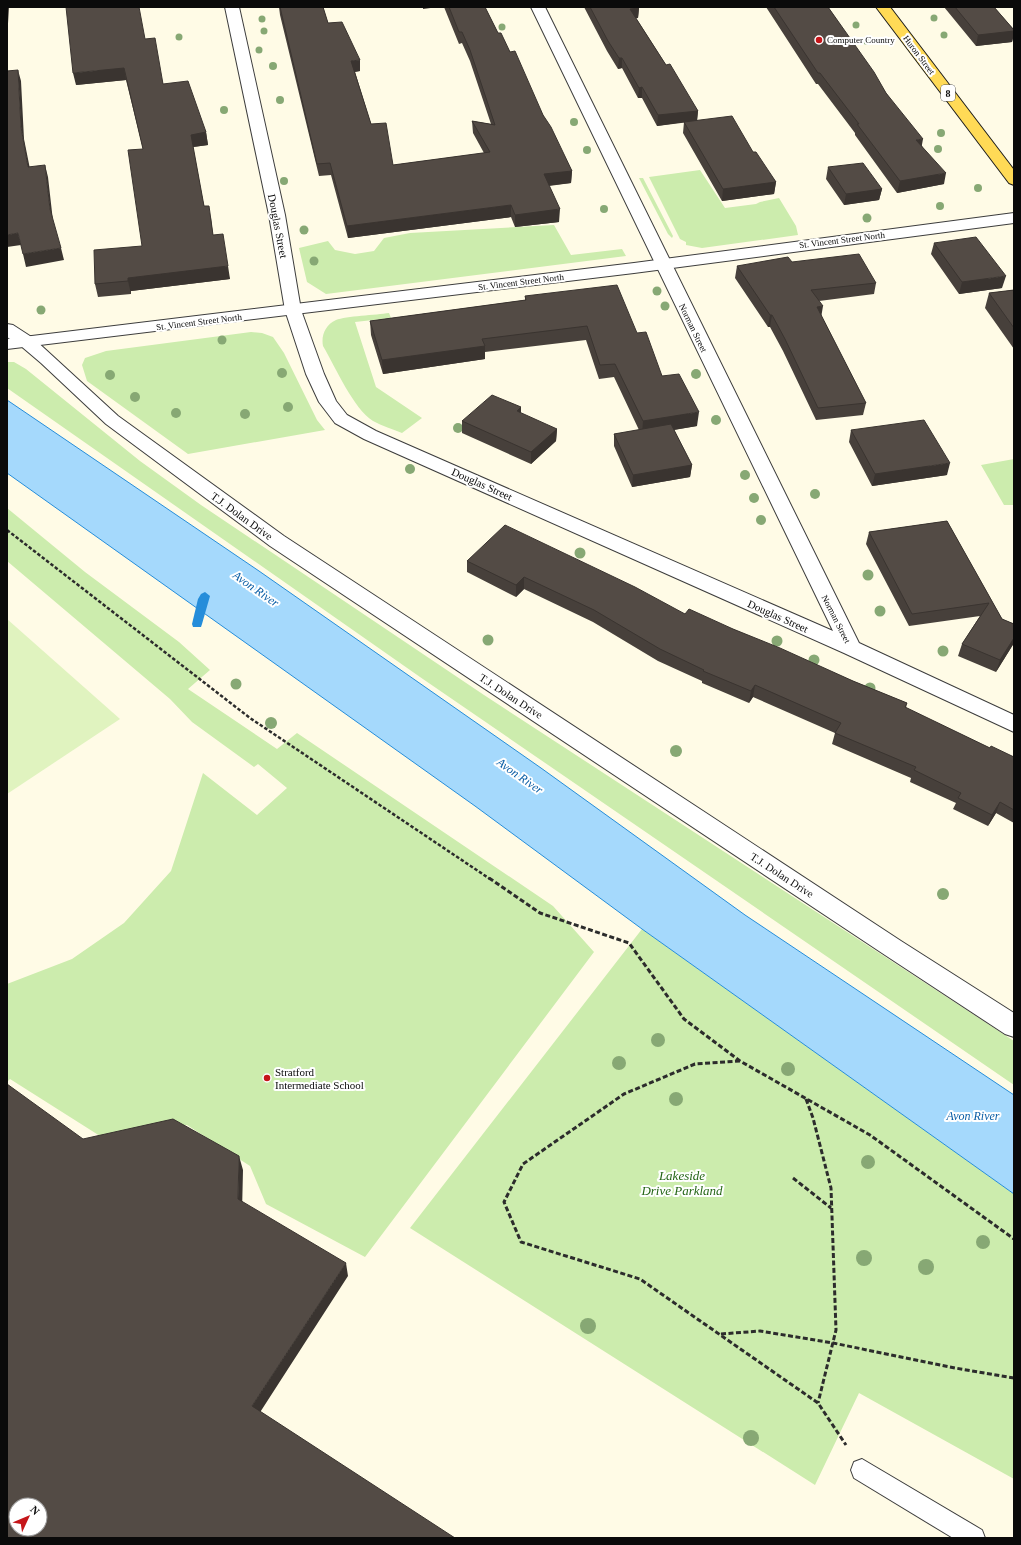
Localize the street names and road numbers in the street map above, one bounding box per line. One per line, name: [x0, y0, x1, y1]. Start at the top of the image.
street label: Huron Street: [901, 34, 937, 77]
road number: 8: [941, 85, 955, 101]
street label: Douglas Street: [266, 193, 290, 259]
street label: St. Vincent Street North: [799, 230, 886, 250]
street label: St. Vincent Street North: [478, 272, 565, 292]
street label: Norman Street: [677, 302, 709, 354]
street label: St. Vincent Street North: [156, 312, 243, 332]
street label: Douglas Street: [450, 465, 514, 503]
street label: T.J. Dolan Drive: [209, 490, 275, 542]
street label: Norman Street: [820, 593, 853, 645]
street label: Douglas Street: [746, 597, 810, 635]
street label: T.J. Dolan Drive: [477, 671, 545, 721]
street label: T.J. Dolan Drive: [748, 850, 816, 900]

